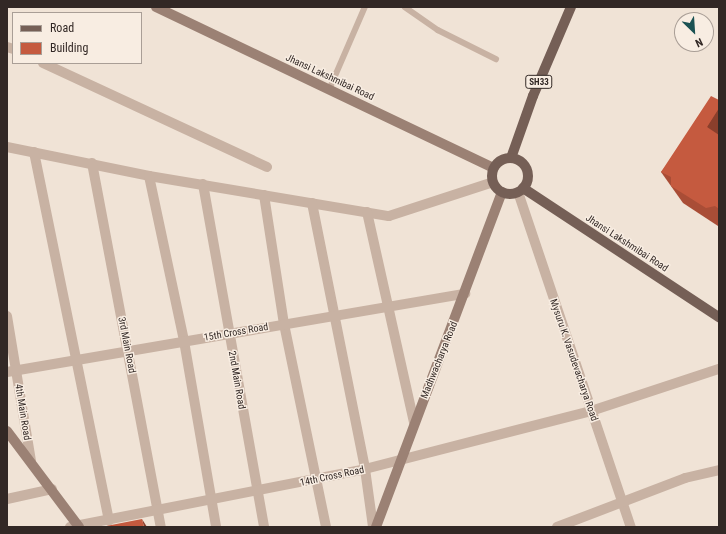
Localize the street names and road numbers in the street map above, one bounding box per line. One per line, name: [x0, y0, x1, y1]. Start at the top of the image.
street label: Jhansi Lakshmibai Road: [284, 51, 376, 103]
road number: SH33: [525, 75, 553, 89]
street label: Jhansi Lakshmibai Road: [583, 212, 671, 274]
street label: Mysuru K. Vasudevacharya Road: [547, 297, 601, 423]
street label: 3rd Main Road: [116, 316, 138, 374]
street label: 15th Cross Road: [203, 320, 269, 344]
street label: Madhwacharya Road: [418, 320, 460, 400]
street label: 2nd Main Road: [226, 350, 248, 410]
street label: 4th Main Road: [13, 383, 33, 441]
street label: 14th Cross Road: [299, 463, 365, 489]

